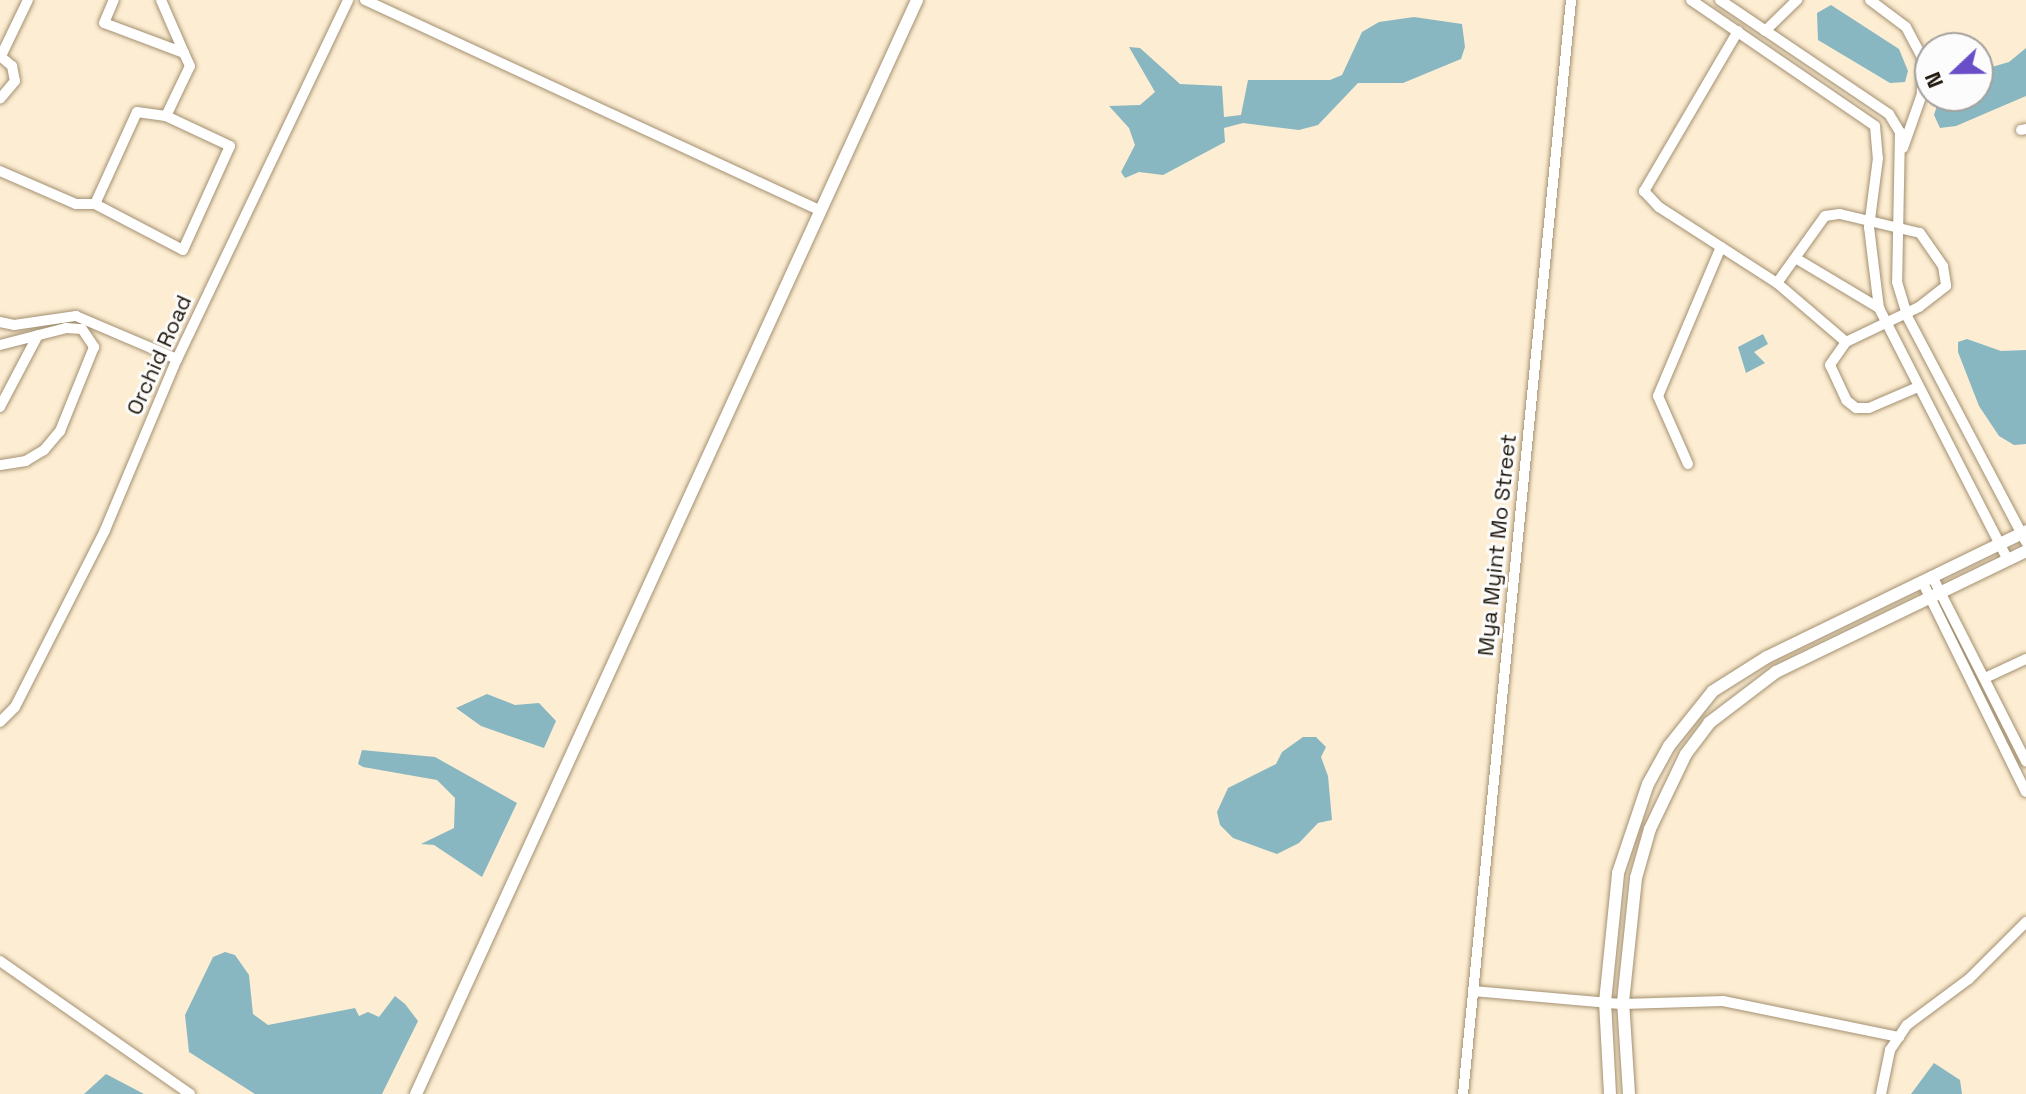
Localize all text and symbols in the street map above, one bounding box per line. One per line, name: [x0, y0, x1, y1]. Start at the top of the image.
north arrow: [1914, 32, 1994, 112]
text: N: [1918, 68, 1949, 92]
street label: Orchid Road: [121, 291, 197, 419]
street label: Mya Myint Mo Street: [1472, 433, 1522, 657]

